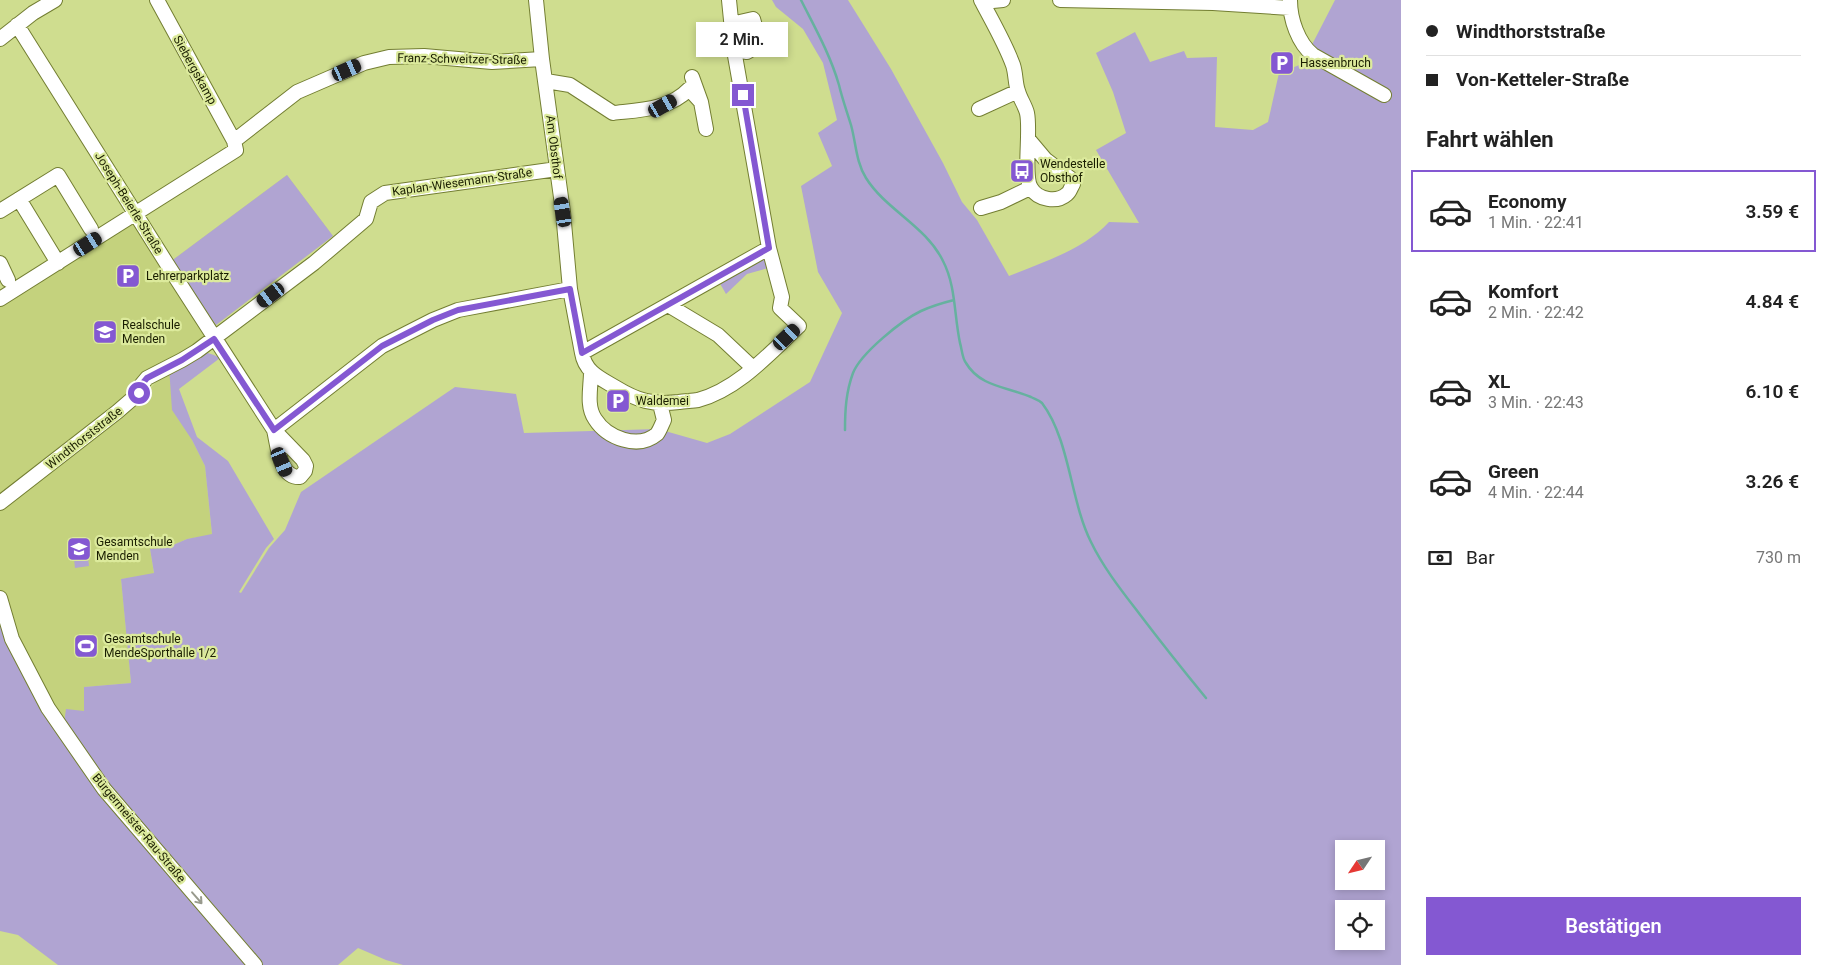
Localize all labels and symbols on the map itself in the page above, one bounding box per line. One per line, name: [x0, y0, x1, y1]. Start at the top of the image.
callout: 2 Min.: [697, 22, 789, 58]
street label: Siebergskamp: [170, 33, 220, 107]
parking icon: Hassenbruch: [1269, 50, 1295, 76]
street label: Franz-Schweitzer-Straße: [397, 51, 527, 67]
place label: Hassenbruch: [1300, 56, 1371, 70]
car: [330, 57, 363, 83]
route end: [732, 84, 754, 106]
car: [646, 92, 679, 120]
street label: Am Obsthof: [543, 114, 565, 180]
street label: Joseph-Beierle-Straße: [92, 150, 166, 256]
place label: Wendestelle Obsthof: [1040, 157, 1105, 185]
bus stop icon: Wendestelle Obsthof: [1009, 158, 1035, 184]
street label: Kaplan-Wiesemann-Straße: [391, 165, 533, 199]
car: [553, 196, 572, 228]
car: [71, 230, 104, 258]
parking icon: Lehrerparkplatz: [115, 263, 141, 289]
place label: Lehrerparkplatz: [146, 269, 229, 283]
car: [254, 280, 287, 310]
place label: Realschule Menden: [122, 318, 180, 346]
school or university icon: Realschule Menden: [92, 319, 118, 345]
car: [770, 321, 803, 353]
route start: [128, 382, 150, 404]
parking icon: Waldemei: [605, 388, 631, 414]
place label: Waldemei: [636, 394, 689, 408]
street label: Windthorststraße: [43, 404, 125, 472]
car: [269, 445, 294, 479]
place label: Gesamtschule Menden: [96, 535, 173, 563]
school or university icon: Gesamtschule Menden: [66, 536, 92, 562]
place label: Gesamtschule MendeSporthalle 1/2: [104, 632, 217, 660]
sports icon: Gesamtschule MendeSporthalle 1/2: [73, 633, 99, 659]
street label: Bürgermeister-Rau-Straße: [89, 771, 189, 885]
north arrow: [1335, 840, 1385, 890]
one-way arrow: [192, 891, 203, 904]

